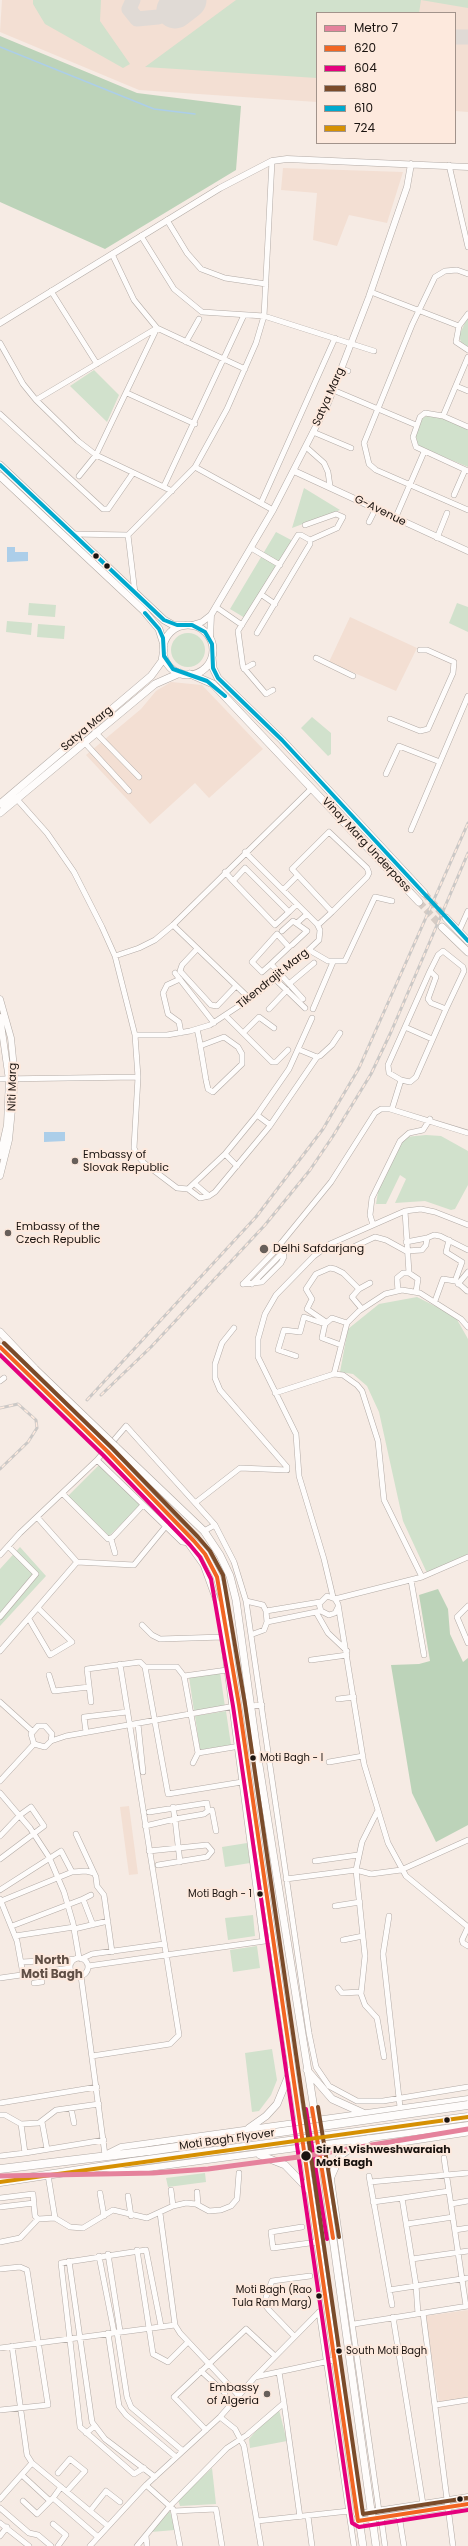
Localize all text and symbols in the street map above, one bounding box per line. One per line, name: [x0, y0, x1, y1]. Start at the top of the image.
legend: [316, 12, 456, 144]
text: Metro 7: [354, 19, 398, 36]
text: 620: [354, 39, 376, 56]
text: 604: [354, 59, 377, 76]
text: 680: [354, 79, 377, 96]
text: 610: [354, 99, 373, 116]
text: 724: [354, 119, 375, 136]
street label: Satya Marg: [310, 366, 348, 428]
street label: G-Avenue: [352, 493, 408, 529]
unlabelled marker: [91, 551, 101, 561]
unlabelled marker: [102, 561, 112, 571]
street label: Satya Marg: [59, 704, 115, 754]
street label: Vinay Marg Underpass: [319, 795, 413, 895]
street label: Tikendrajit Marg: [235, 946, 311, 1012]
street label: Niti Marg: [6, 1063, 20, 1111]
place label: Embassy of Slovak Republic: [83, 1148, 169, 1174]
marker: Embassy of Slovak Republic: [70, 1156, 80, 1166]
place label: Embassy of the Czech Republic: [16, 1220, 100, 1246]
marker: Embassy of the Czech Republic: [3, 1228, 13, 1238]
place label: Delhi Safdarjang: [273, 1242, 364, 1256]
marker: Delhi Safdarjang: [258, 1243, 270, 1255]
place label: Moti Bagh - I: [260, 1752, 323, 1764]
marker: Moti Bagh - I: [248, 1753, 258, 1763]
place label: Moti Bagh - 1: [188, 1888, 252, 1900]
marker: Moti Bagh - 1: [255, 1889, 265, 1899]
district label: North Moti Bagh: [21, 1954, 83, 1982]
unlabelled marker: [442, 2115, 452, 2125]
street label: Moti Bagh Flyover: [178, 2127, 276, 2153]
place label: Sir M. Vishweshwaraiah Moti Bagh: [316, 2143, 451, 2169]
marker: Sir M. Vishweshwaraiah Moti Bagh: [299, 2149, 313, 2163]
place label: Moti Bagh (Rao Tula Ram Marg): [232, 2284, 312, 2308]
marker: Moti Bagh (Rao Tula Ram Marg): [314, 2291, 324, 2301]
place label: South Moti Bagh: [346, 2345, 427, 2357]
marker: South Moti Bagh: [334, 2346, 344, 2356]
place label: Embassy of Algeria: [207, 2381, 259, 2407]
marker: Embassy of Algeria: [262, 2389, 272, 2399]
unlabelled marker: [455, 2494, 465, 2504]

